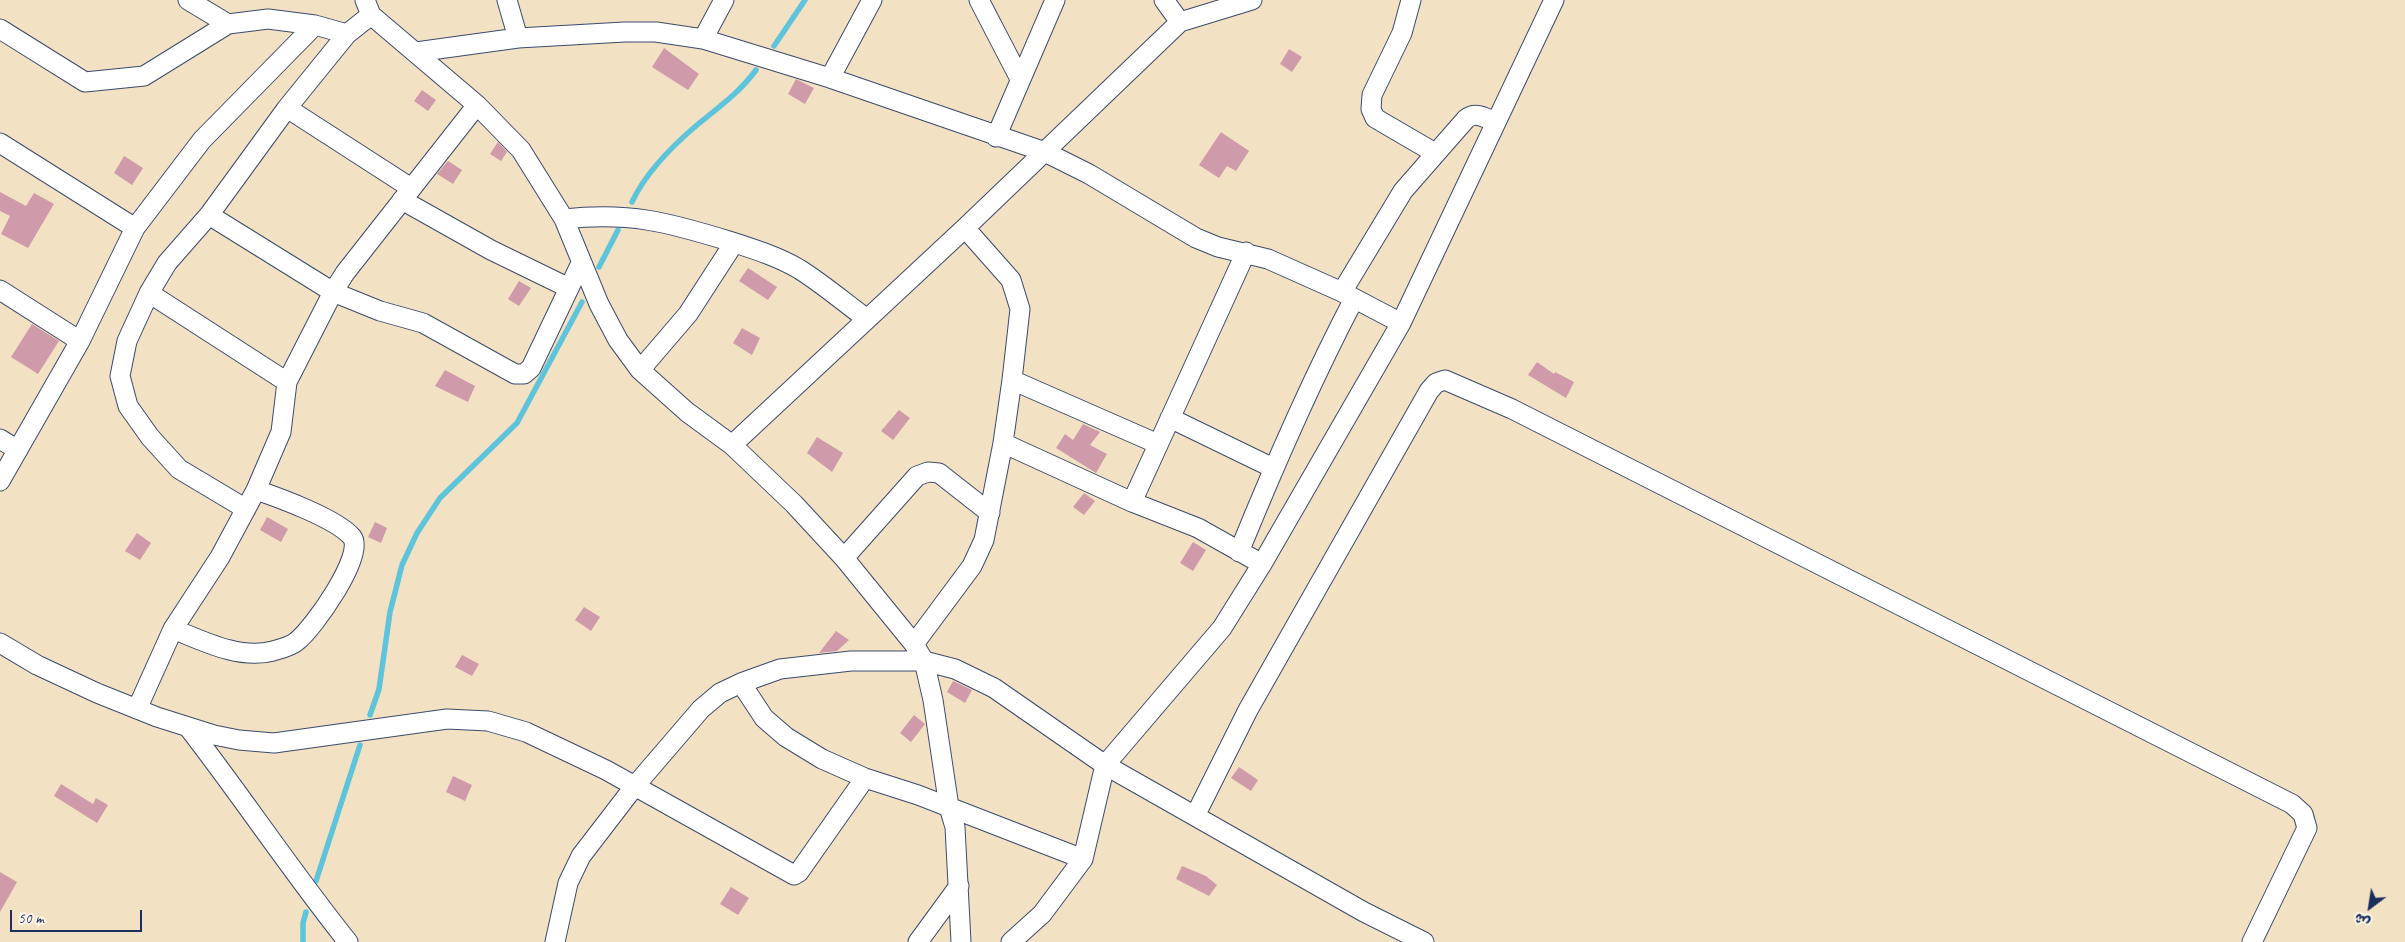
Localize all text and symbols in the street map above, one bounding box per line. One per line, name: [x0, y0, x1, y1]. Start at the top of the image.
north arrow: [2345, 882, 2395, 932]
scale bar: [12, 900, 145, 932]
text: 50 m: [18, 909, 44, 928]
text: ش: [2351, 909, 2373, 932]

